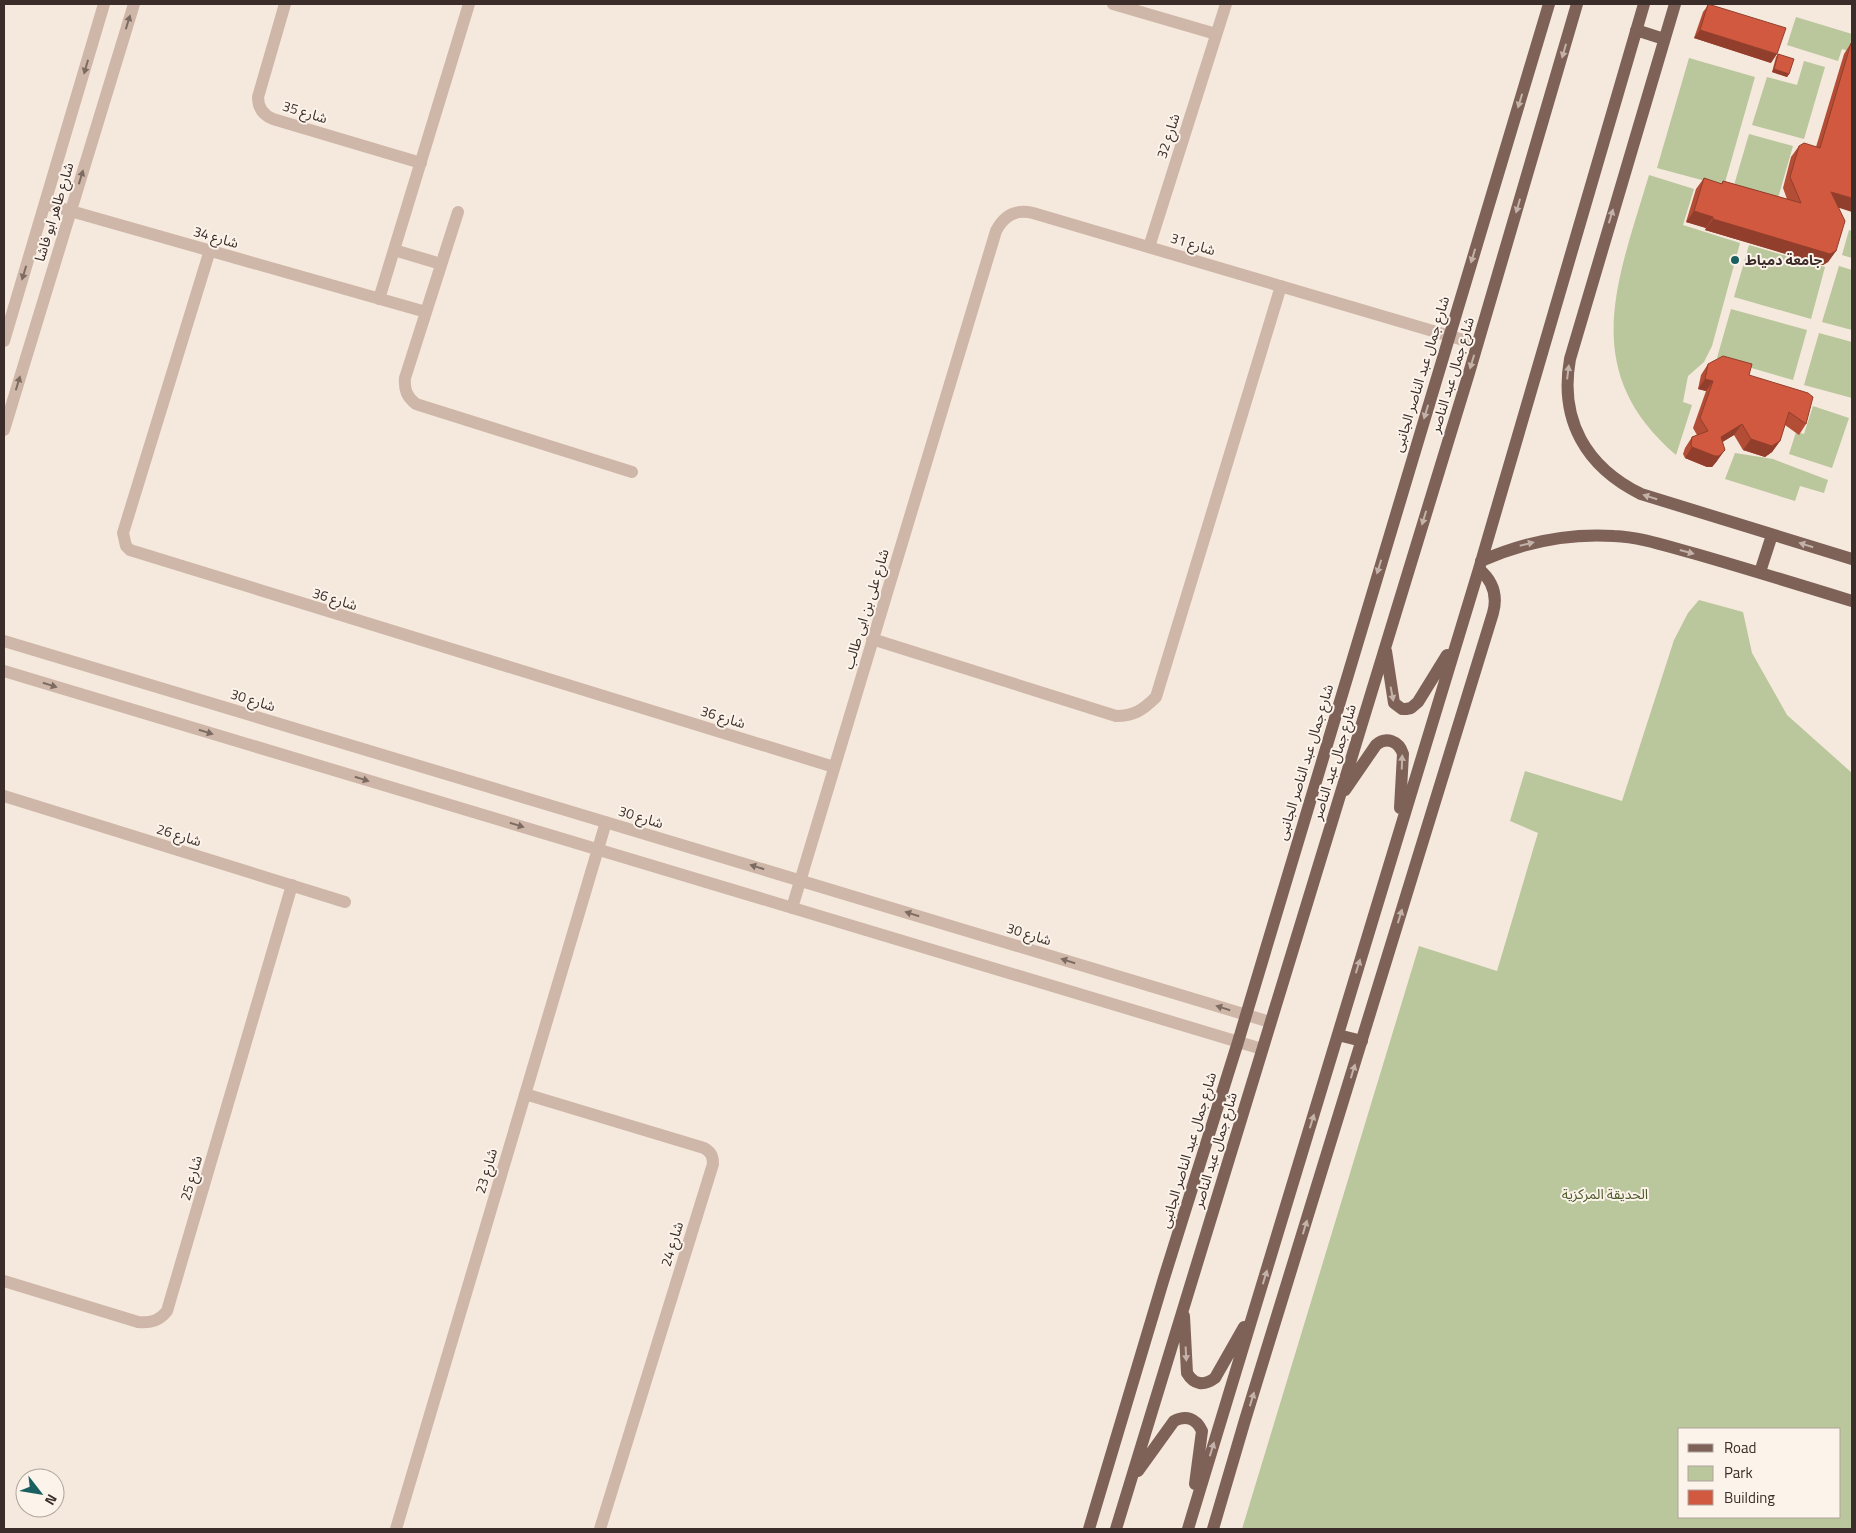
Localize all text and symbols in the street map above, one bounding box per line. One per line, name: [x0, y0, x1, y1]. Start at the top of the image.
one-way arrow: [125, 14, 133, 29]
one-way arrow: [1559, 43, 1567, 58]
one-way arrow: [81, 60, 89, 75]
one-way arrow: [1515, 93, 1523, 108]
street label: شارع 35: [280, 95, 330, 129]
street label: شارع 32: [1150, 111, 1186, 161]
street label: شارع طاهر ابو فاشا: [28, 160, 80, 264]
one-way arrow: [77, 170, 85, 185]
one-way arrow: [1513, 199, 1521, 214]
one-way arrow: [1608, 208, 1616, 223]
street label: شارع 34: [191, 220, 241, 254]
street label: شارع 31: [1168, 227, 1218, 261]
one-way arrow: [1468, 249, 1476, 264]
place label: جامعة دمياط: [1745, 249, 1823, 270]
marker: جامعة دمياط: [1729, 254, 1741, 266]
one-way arrow: [20, 266, 28, 281]
street label: شارع جمال عبد الناصر الجانبى: [1389, 294, 1453, 454]
street label: شارع جمال عبد الناصر: [1426, 315, 1478, 435]
one-way arrow: [1467, 355, 1475, 370]
one-way arrow: [1564, 364, 1572, 380]
one-way arrow: [14, 375, 22, 390]
one-way arrow: [1421, 404, 1429, 419]
one-way arrow: [1643, 493, 1658, 501]
one-way arrow: [1420, 510, 1428, 525]
one-way arrow: [1520, 540, 1535, 548]
one-way arrow: [1798, 541, 1813, 549]
street label: شارع على بن ابى طالب: [837, 546, 895, 672]
one-way arrow: [1679, 548, 1694, 556]
one-way arrow: [1375, 560, 1383, 575]
street label: شارع 36: [310, 582, 360, 616]
one-way arrow: [43, 682, 58, 690]
street label: شارع جمال عبد الناصر الجانبى: [1273, 682, 1337, 842]
street label: شارع 30: [228, 683, 278, 717]
one-way arrow: [1389, 686, 1397, 702]
street label: شارع 36: [698, 700, 748, 734]
street label: شارع جمال عبد الناصر: [1308, 702, 1360, 822]
one-way arrow: [199, 729, 214, 737]
one-way arrow: [1398, 754, 1406, 770]
one-way arrow: [354, 775, 369, 783]
street label: شارع 30: [616, 800, 666, 834]
street label: شارع 26: [154, 818, 204, 852]
one-way arrow: [510, 822, 525, 830]
one-way arrow: [749, 863, 764, 871]
one-way arrow: [1397, 908, 1405, 923]
one-way arrow: [904, 910, 919, 918]
street label: شارع 30: [1004, 917, 1054, 951]
one-way arrow: [1060, 957, 1075, 965]
one-way arrow: [1355, 958, 1363, 973]
one-way arrow: [1216, 1003, 1231, 1011]
one-way arrow: [1349, 1064, 1357, 1079]
street label: شارع جمال عبد الناصر الجانبى: [1156, 1070, 1220, 1230]
street label: شارع جمال عبد الناصر: [1189, 1090, 1241, 1210]
one-way arrow: [1308, 1114, 1316, 1129]
street label: شارع 23: [469, 1146, 503, 1196]
street label: شارع 25: [174, 1153, 208, 1203]
park label: الحديقة المركزية: [1562, 1183, 1648, 1204]
street label: شارع 24: [655, 1219, 689, 1269]
one-way arrow: [1301, 1219, 1309, 1234]
one-way arrow: [1261, 1269, 1269, 1284]
one-way arrow: [1182, 1347, 1190, 1363]
one-way arrow: [1248, 1391, 1256, 1406]
legend: [1678, 1428, 1841, 1518]
text: Road: [1724, 1436, 1756, 1459]
one-way arrow: [1209, 1442, 1217, 1457]
text: Park: [1724, 1461, 1753, 1484]
north arrow: [15, 1468, 65, 1518]
text: Building: [1724, 1486, 1775, 1509]
text: N: [40, 1490, 63, 1510]

